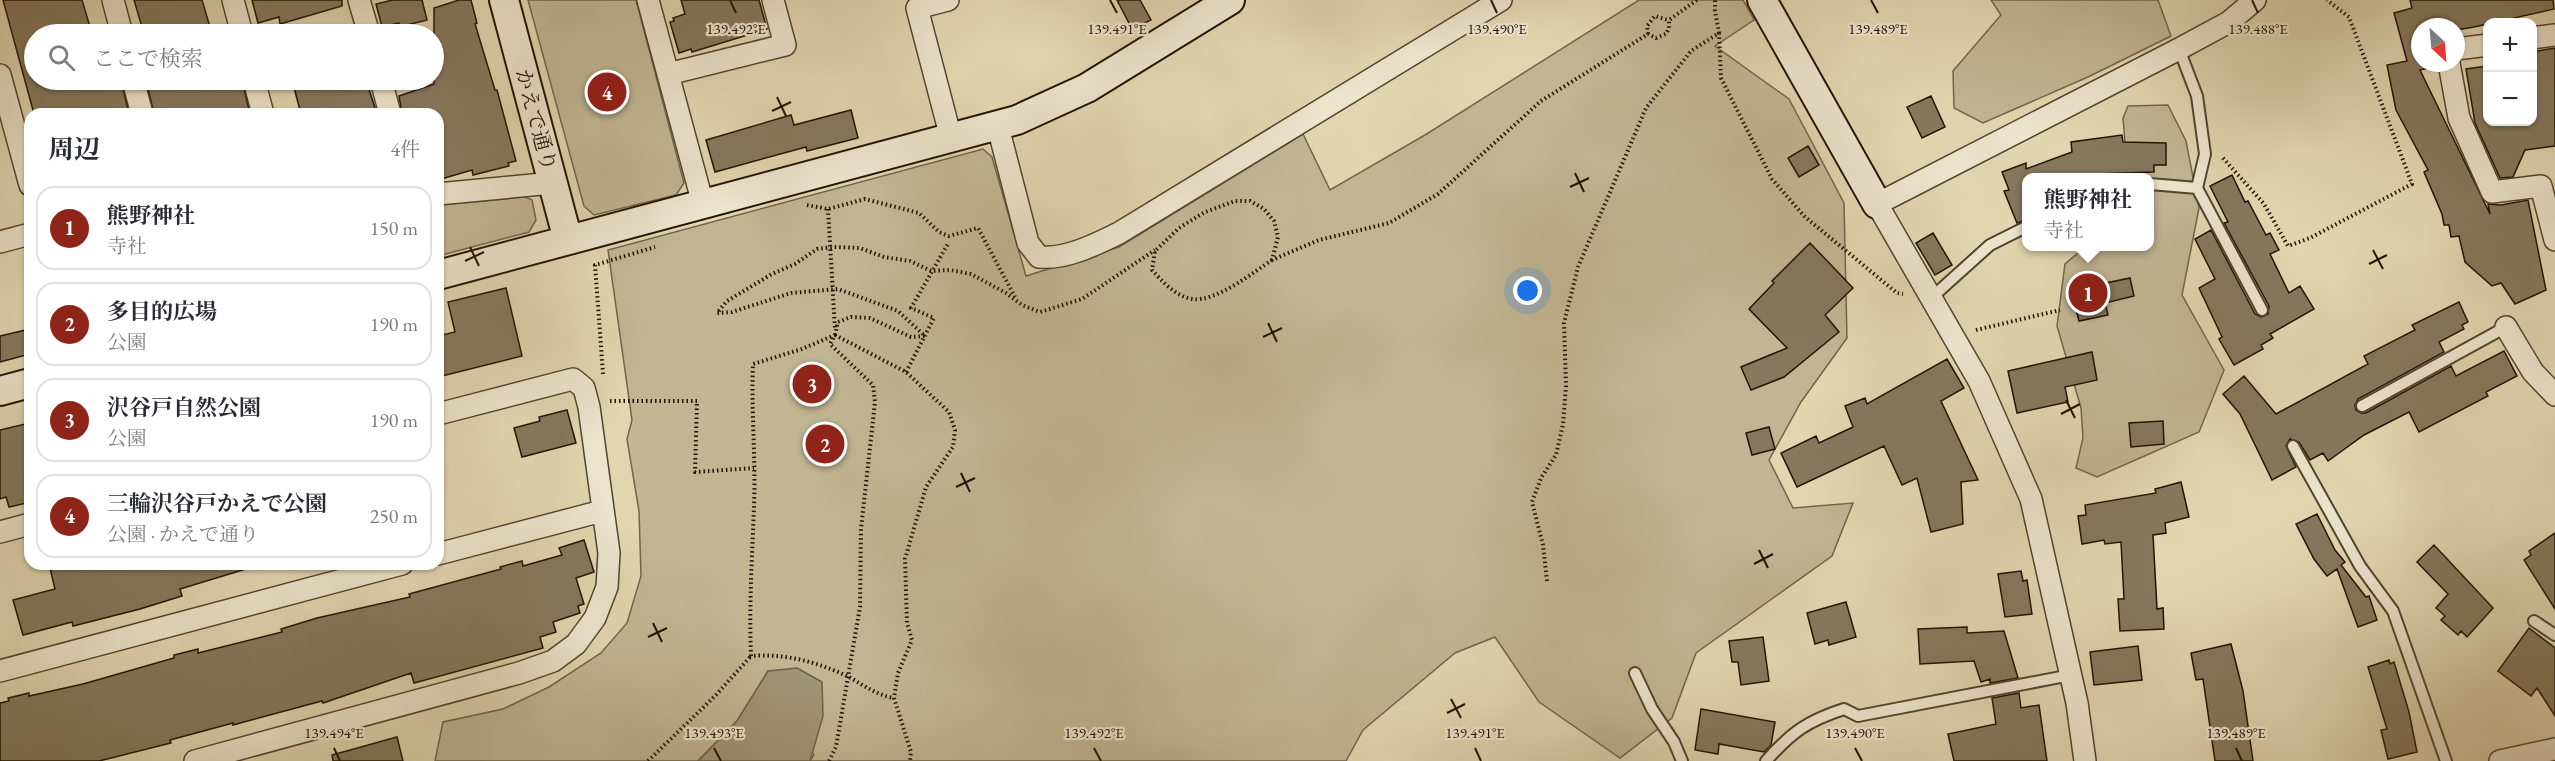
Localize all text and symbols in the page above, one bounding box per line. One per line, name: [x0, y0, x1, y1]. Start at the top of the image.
north arrow: [2411, 18, 2465, 72]
map controls: [2483, 18, 2537, 126]
button: +: [2483, 18, 2537, 72]
text: 139.492°E: [706, 19, 766, 38]
text: 139.491°E: [1087, 19, 1147, 38]
text: 139.490°E: [1467, 19, 1527, 38]
text: 139.489°E: [1848, 19, 1908, 38]
text: 139.488°E: [2228, 19, 2288, 38]
search box: [24, 24, 444, 90]
icon: search: [45, 41, 78, 74]
text: ここで検索: [93, 44, 203, 73]
street label: かえで通り: [510, 66, 563, 174]
pin: 4: [588, 70, 626, 115]
button: −: [2483, 72, 2537, 126]
text: 周辺: [48, 132, 100, 166]
text: 4件: [390, 136, 420, 162]
popup: [2022, 173, 2154, 251]
text: 熊野神社: [2044, 185, 2132, 214]
text: 熊野神社: [107, 201, 195, 230]
text: 1: [64, 215, 75, 241]
text: 150 m: [370, 215, 418, 241]
text: 寺社: [2044, 217, 2084, 243]
text: 寺社: [107, 233, 147, 259]
pin: 1: [2068, 270, 2108, 316]
your location: [1513, 276, 1542, 305]
text: 多目的広場: [107, 297, 217, 326]
text: 2: [64, 311, 75, 337]
text: 190 m: [370, 311, 418, 337]
text: 公園: [107, 329, 147, 355]
pin: 3: [792, 362, 832, 406]
text: 沢谷戸自然公園: [107, 393, 261, 422]
text: 3: [64, 407, 75, 433]
text: 190 m: [370, 407, 418, 433]
pin: 2: [806, 422, 844, 466]
text: 公園: [107, 425, 147, 451]
text: 三輪沢谷戸かえで公園: [107, 489, 327, 518]
text: 4: [64, 503, 75, 529]
text: 250 m: [370, 503, 418, 529]
text: 公園 · かえで通り: [107, 521, 259, 547]
text: 139.494°E: [304, 723, 364, 742]
text: 139.493°E: [684, 723, 744, 742]
text: 139.492°E: [1064, 723, 1124, 742]
text: 139.491°E: [1445, 723, 1505, 742]
text: 139.490°E: [1825, 723, 1885, 742]
text: 139.489°E: [2206, 723, 2266, 742]

